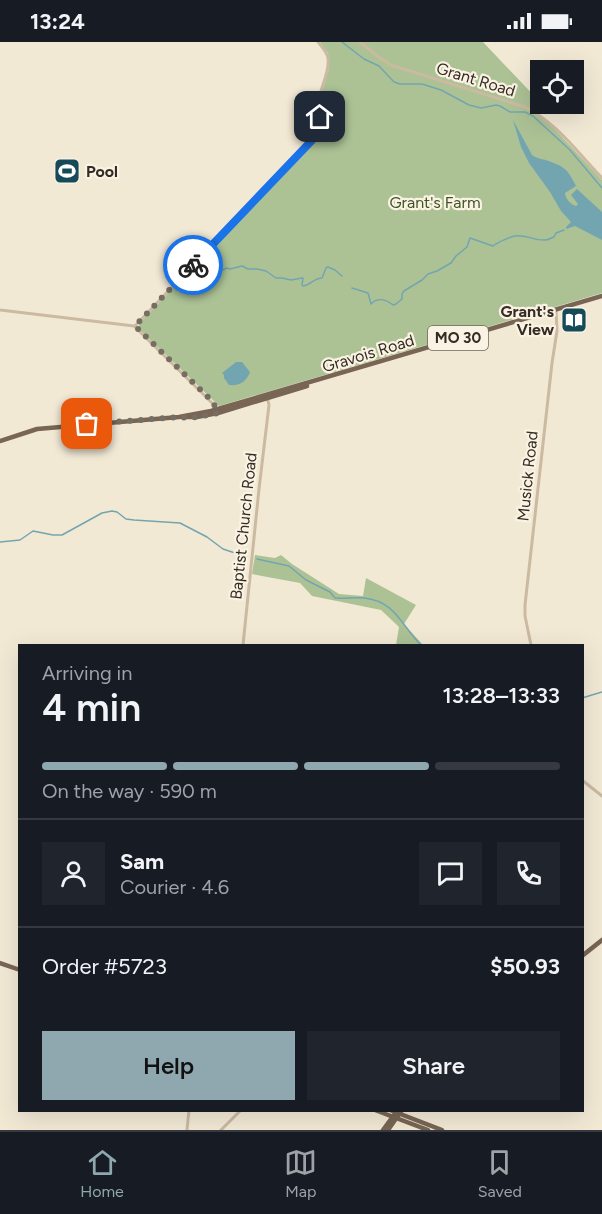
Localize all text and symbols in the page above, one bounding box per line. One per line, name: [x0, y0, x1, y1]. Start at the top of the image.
text: 13:24: [30, 8, 85, 35]
street label: Grant Road: [434, 58, 518, 100]
map controls: [530, 60, 584, 114]
button: locate: [530, 60, 584, 114]
pin: [294, 91, 345, 142]
icon: home: [303, 100, 336, 133]
sports icon: Pool: [52, 156, 82, 186]
place label: Pool: [86, 162, 118, 181]
park label: Grant's Farm: [389, 193, 481, 212]
courier: [163, 235, 223, 295]
icon: bike: [177, 249, 210, 282]
place label: Grant's View: [501, 302, 555, 339]
library icon: Grant's View: [559, 305, 589, 335]
road number: MO 30: [428, 326, 488, 350]
street label: Gravois Road: [320, 331, 416, 376]
pin: [61, 398, 112, 449]
icon: bag: [70, 407, 103, 440]
street label: Musick Road: [513, 430, 542, 522]
street label: Baptist Church Road: [226, 452, 261, 601]
text: Arriving in: [42, 661, 132, 685]
text: 13:28–13:33: [443, 682, 560, 709]
text: 4 min: [42, 684, 141, 731]
text: On the way · 590 m: [42, 779, 217, 803]
button: person: [42, 842, 105, 905]
button: chat: [419, 842, 482, 905]
button: phone: [497, 842, 560, 905]
text: Sam: [120, 848, 164, 875]
text: Courier · 4.6: [120, 875, 229, 899]
text: Order #5723: [42, 953, 167, 980]
text: $50.93: [490, 953, 560, 980]
button: Help: [42, 1031, 295, 1100]
button: Share: [307, 1031, 560, 1100]
tab: Home: [80, 1146, 124, 1201]
tab: Map: [284, 1146, 317, 1201]
tab: Saved: [478, 1146, 522, 1201]

